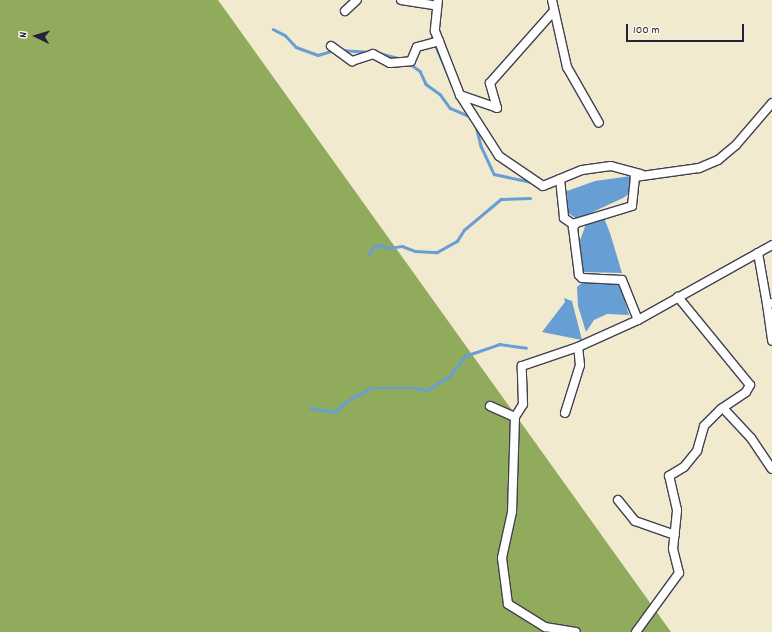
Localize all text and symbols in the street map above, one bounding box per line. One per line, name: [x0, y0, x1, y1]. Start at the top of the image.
north arrow: [16, 16, 56, 56]
scale bar: [628, 16, 746, 42]
text: 100 m: [633, 22, 660, 39]
text: N: [16, 32, 32, 38]

